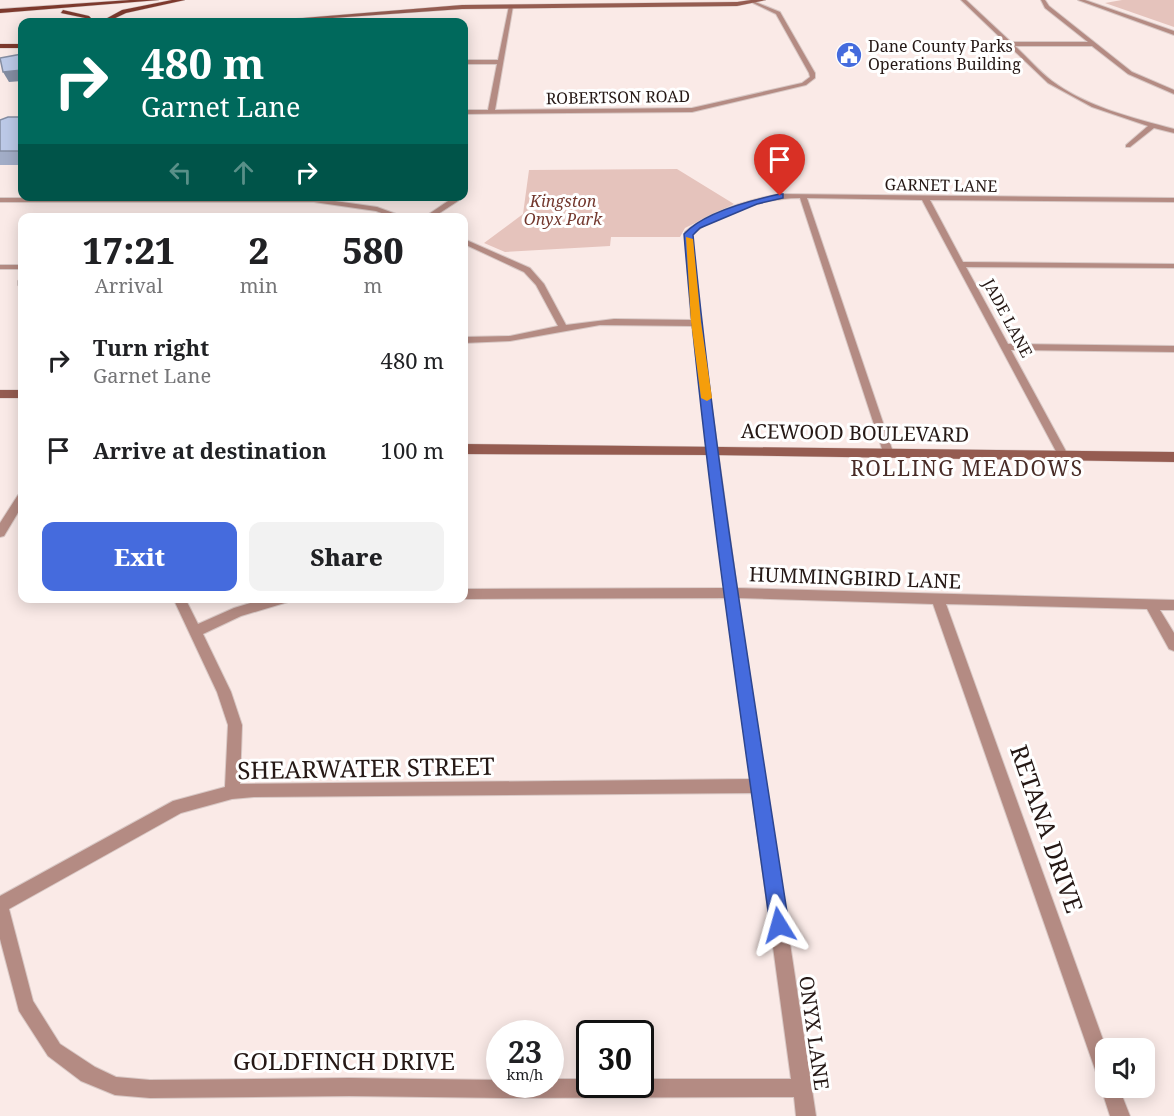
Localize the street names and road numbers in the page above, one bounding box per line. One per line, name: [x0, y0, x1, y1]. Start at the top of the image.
street label: ROBERTSON ROAD: [546, 85, 690, 109]
street label: GARNET LANE: [884, 173, 998, 197]
street label: JADE LANE: [978, 274, 1038, 361]
street label: ACEWOOD BOULEVARD: [741, 417, 969, 448]
street label: HUMMINGBIRD LANE: [749, 560, 962, 595]
street label: RETANA DRIVE: [1003, 740, 1092, 917]
street label: SHEARWATER STREET: [237, 749, 495, 786]
street label: ONYX LANE: [793, 974, 836, 1092]
street label: GOLDFINCH DRIVE: [233, 1044, 455, 1077]

